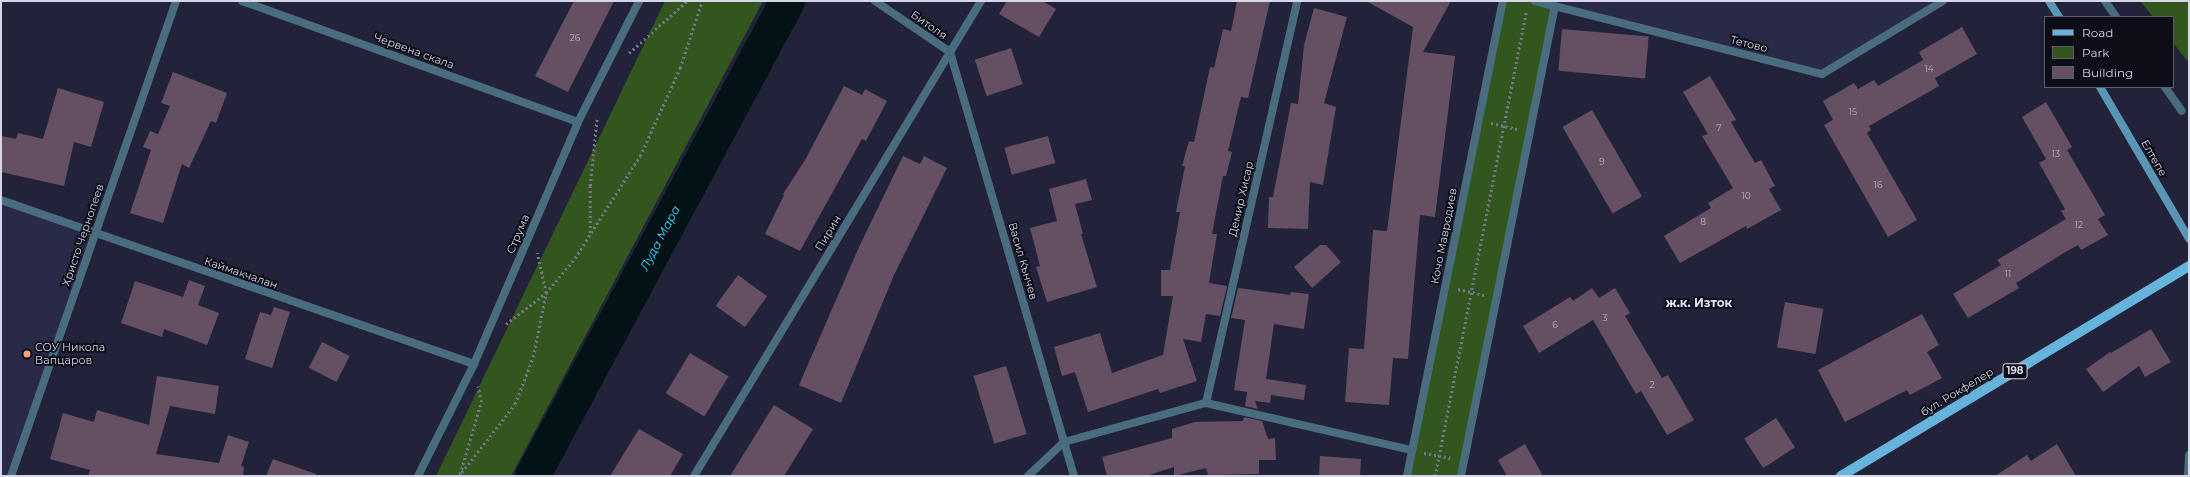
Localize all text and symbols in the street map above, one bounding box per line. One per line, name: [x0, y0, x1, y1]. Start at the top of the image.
street label: Битоля: [908, 8, 950, 42]
legend: [2044, 16, 2174, 88]
text: Road: [2082, 25, 2113, 40]
street label: Червена скала: [372, 30, 456, 72]
house number: 26: [570, 33, 580, 43]
street label: Тетово: [1729, 33, 1769, 55]
text: Park: [2082, 45, 2109, 60]
house number: 14: [1924, 64, 1934, 74]
text: Building: [2082, 65, 2133, 80]
house number: 15: [1849, 107, 1857, 117]
house number: 7: [1716, 123, 1722, 133]
street label: Елтепе: [2138, 137, 2170, 179]
house number: 13: [2052, 149, 2060, 159]
house number: 9: [1599, 157, 1605, 167]
street label: Демир Хисар: [1226, 160, 1256, 238]
house number: 16: [1874, 180, 1882, 190]
street label: Христо Чернопеев: [59, 182, 107, 288]
street label: Кочо Мавродиев: [1428, 187, 1460, 285]
house number: 10: [1741, 191, 1751, 201]
water label: Луда Мара: [637, 203, 683, 273]
street label: Струма: [504, 212, 532, 256]
street label: Пирин: [812, 213, 844, 253]
house number: 8: [1700, 217, 1706, 227]
house number: 12: [2075, 220, 2083, 230]
street label: Васил Кънчев: [1006, 221, 1040, 301]
street label: Каймакчалан: [203, 254, 279, 292]
house number: 11: [2005, 269, 2011, 279]
district label: ж.к. Изток: [1666, 296, 1732, 310]
house number: 3: [1602, 313, 1608, 323]
house number: 6: [1552, 320, 1558, 330]
place label: СОУ Никола Вапцаров: [35, 341, 105, 367]
marker: СОУ Никола Вапцаров: [22, 349, 32, 359]
road number: 198: [2002, 363, 2028, 379]
street label: бул. Рокфелер: [1918, 365, 1996, 419]
house number: 2: [1649, 380, 1655, 390]

